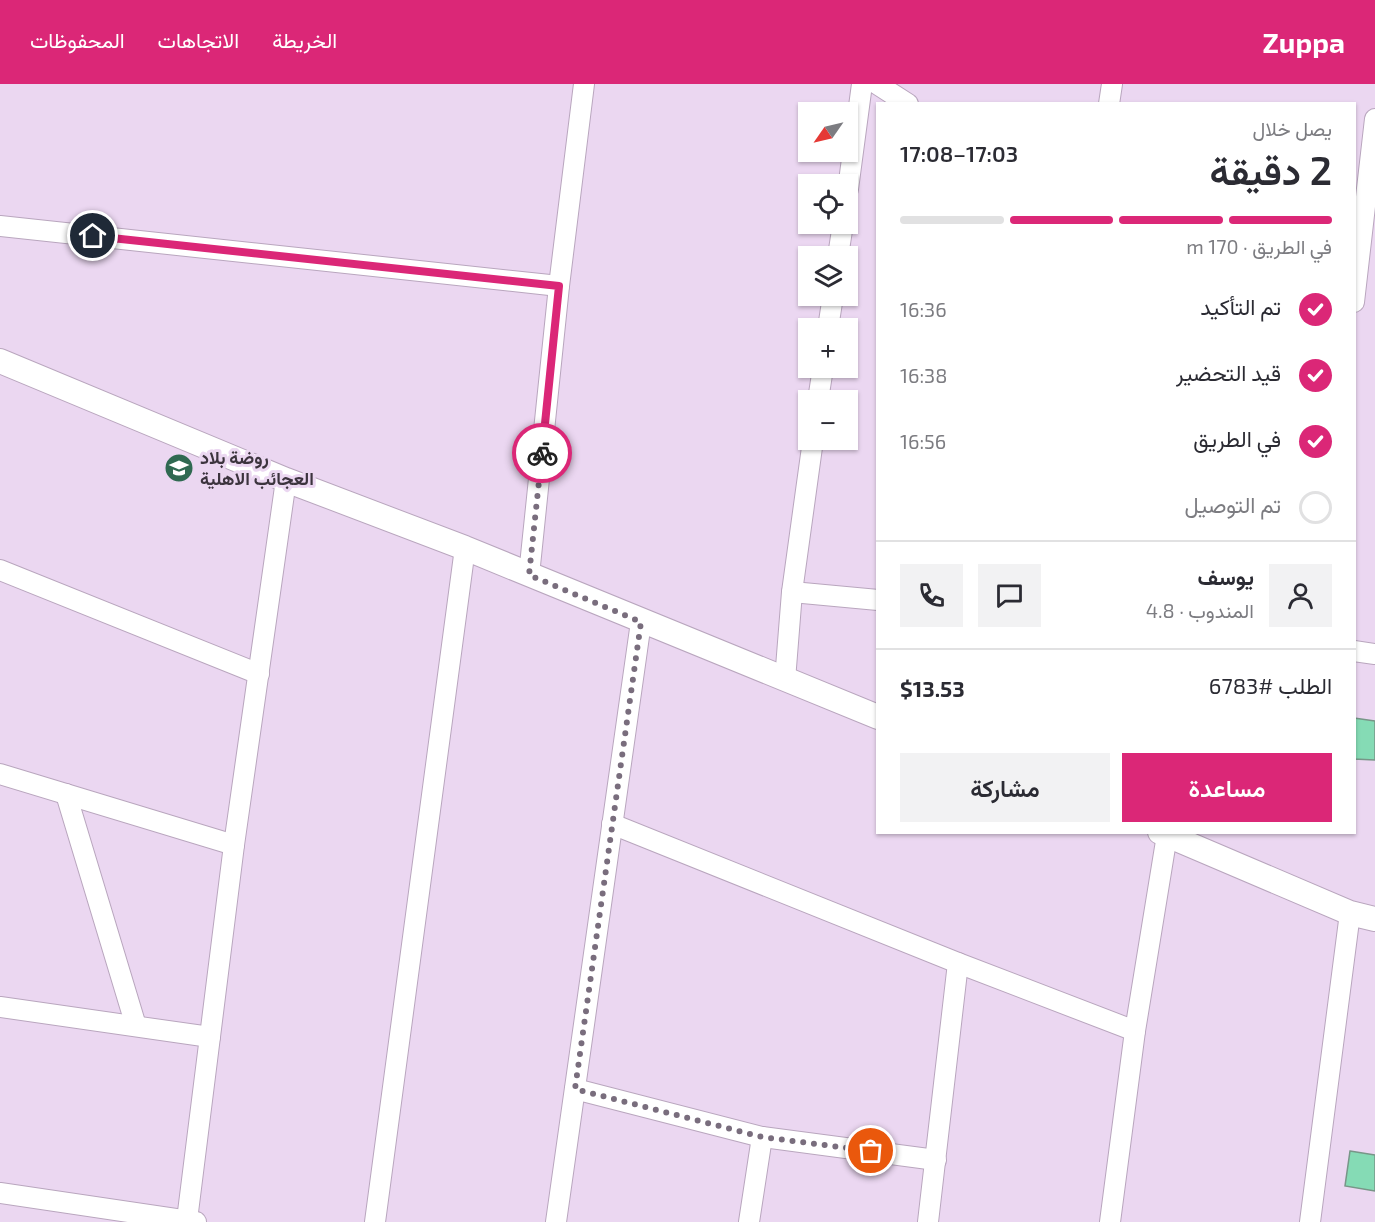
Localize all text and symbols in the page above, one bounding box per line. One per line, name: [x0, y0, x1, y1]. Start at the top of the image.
text: Zuppa: [1262, 25, 1345, 59]
text: المحفوظات: [30, 27, 125, 52]
text: الاتجاهات: [158, 27, 239, 52]
text: الخريطة: [272, 27, 337, 52]
north arrow: [798, 102, 858, 162]
map controls: [798, 102, 858, 450]
text: يصل خلال: [1252, 116, 1332, 140]
text: 17:03–17:08: [900, 140, 1018, 166]
text: 2 دقيقة: [1210, 146, 1332, 193]
button: locate: [798, 174, 858, 234]
pin: [67, 210, 118, 261]
icon: home: [76, 219, 109, 252]
text: في الطريق · 170 m: [1186, 234, 1332, 258]
button: layers: [798, 246, 858, 306]
text: تم التأكيد: [1200, 293, 1281, 319]
icon: check: [1299, 293, 1332, 326]
text: 16:36: [900, 297, 947, 321]
button: +: [798, 318, 858, 378]
text: قيد التحضير: [1176, 359, 1281, 385]
icon: check: [1299, 359, 1332, 392]
text: 16:38: [900, 363, 947, 387]
button: −: [798, 390, 858, 450]
courier: [512, 423, 572, 483]
text: في الطريق: [1193, 425, 1281, 451]
icon: check: [1299, 425, 1332, 458]
text: 16:56: [900, 429, 946, 453]
icon: bike: [526, 437, 559, 470]
place label: روضة بلاد العجائب الاهلية: [200, 446, 314, 490]
school or university icon: روضة بلاد العجائب الاهلية: [163, 452, 195, 484]
text: تم التوصيل: [1184, 491, 1281, 517]
text: يوسف: [1198, 563, 1254, 589]
button: phone: [900, 564, 963, 627]
button: chat: [978, 564, 1041, 627]
button: person: [1269, 564, 1332, 627]
text: المندوب · 4.8: [1146, 598, 1254, 622]
text: الطلب #6783: [1209, 672, 1332, 698]
text: $13.53: [900, 675, 965, 701]
button: مشاركة: [900, 753, 1110, 822]
button: مساعدة: [1122, 753, 1332, 822]
pin: [845, 1125, 896, 1176]
icon: bag: [854, 1134, 887, 1167]

